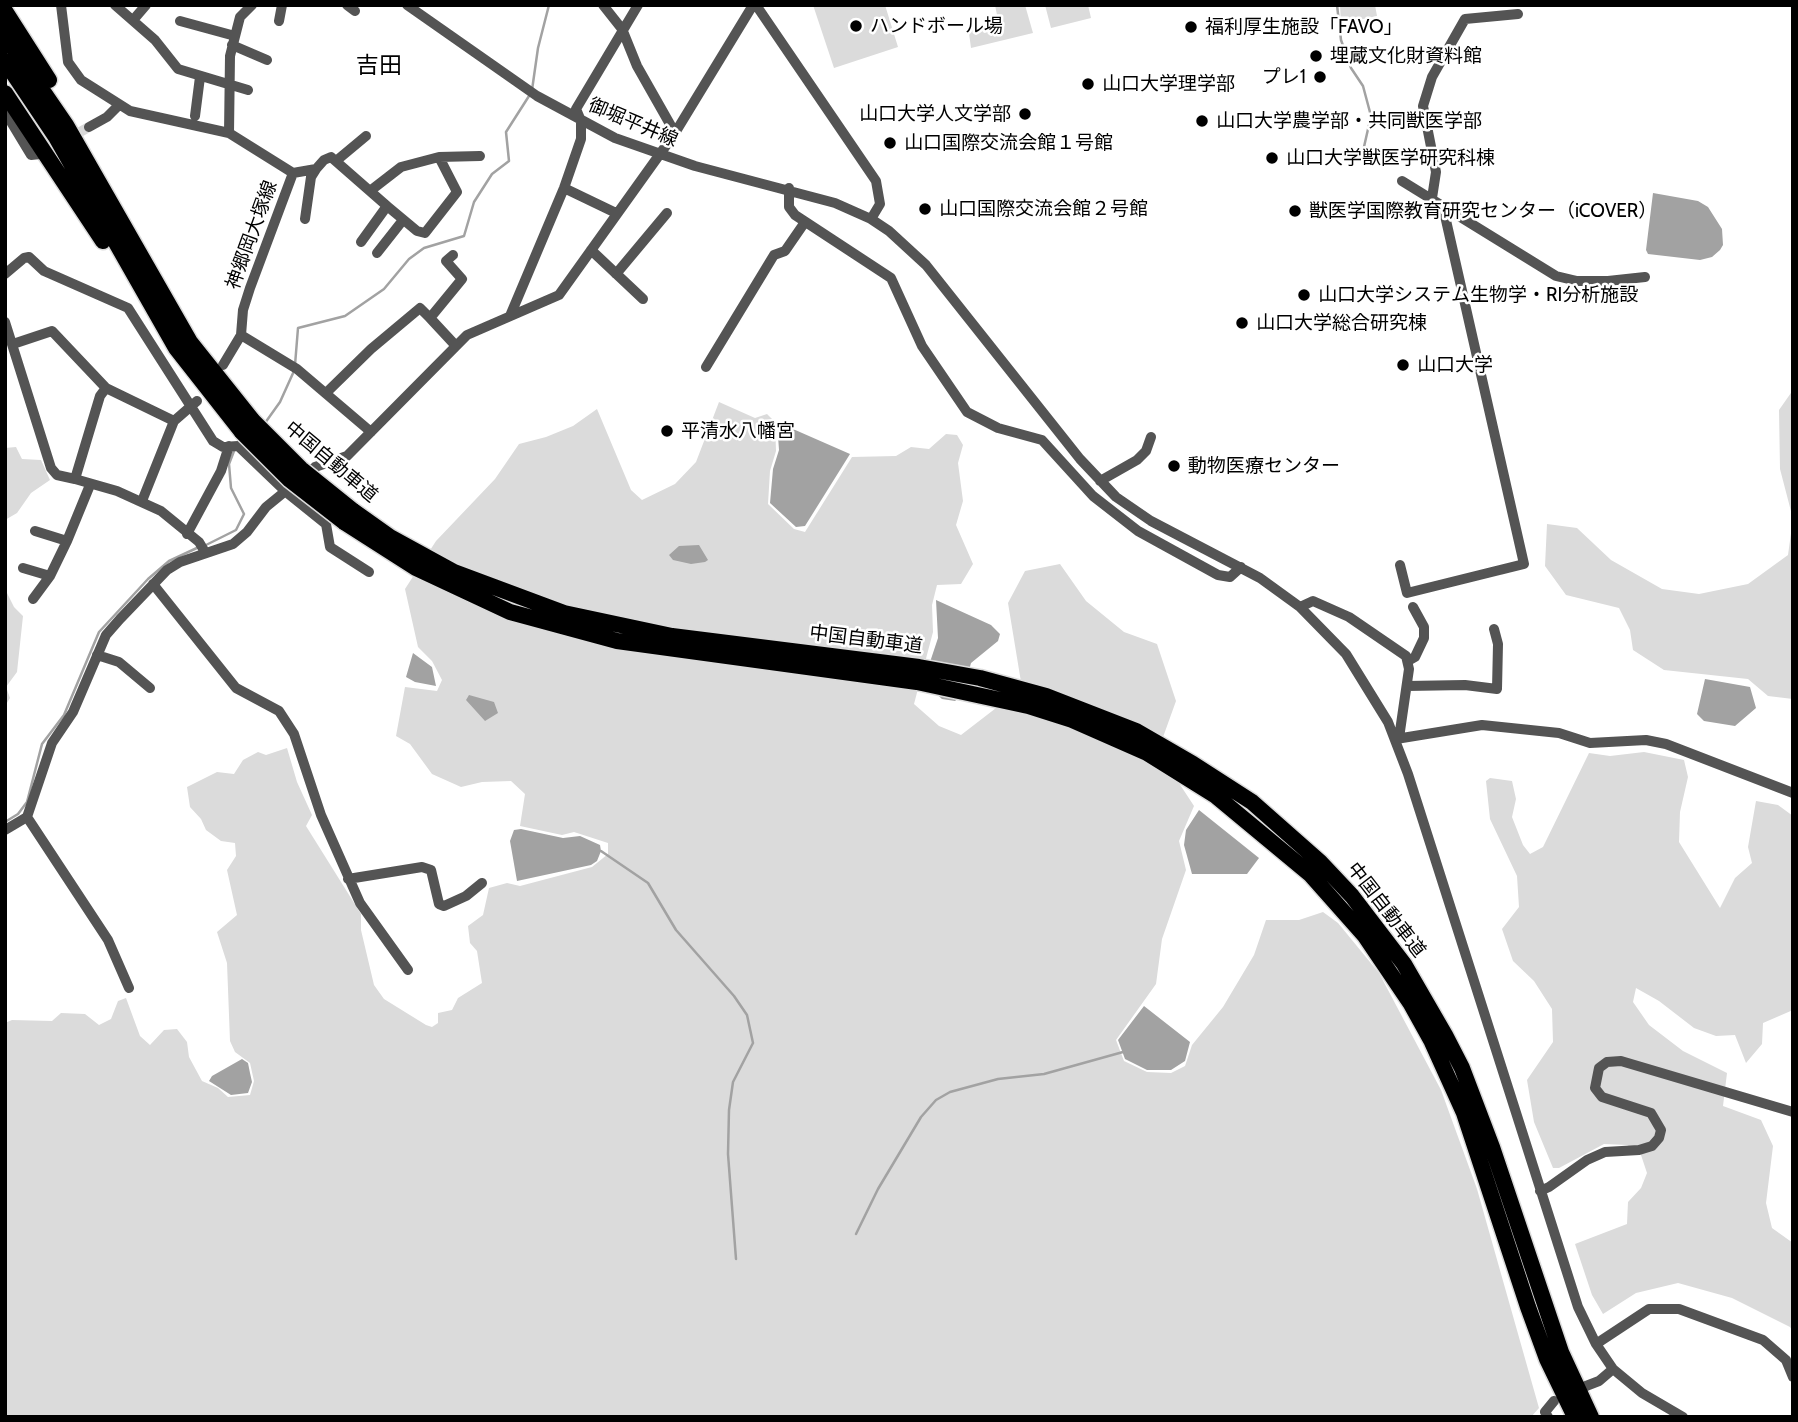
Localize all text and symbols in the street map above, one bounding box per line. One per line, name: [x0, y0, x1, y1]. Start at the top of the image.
place label: ハンドボール場: [870, 15, 1003, 37]
place label: 福利厚生施設「FAVO」: [1205, 16, 1403, 38]
marker: ハンドボール場: [848, 18, 864, 34]
marker: 福利厚生施設「FAVO」: [1183, 19, 1199, 35]
place label: 埋蔵文化財資料館: [1330, 45, 1482, 67]
marker: 埋蔵文化財資料館: [1308, 48, 1324, 64]
district label: 吉田: [356, 52, 402, 80]
place label: プレ1: [1262, 66, 1306, 88]
marker: プレ1: [1312, 69, 1328, 85]
place label: 山口大学理学部: [1102, 73, 1235, 95]
marker: 山口大学理学部: [1080, 76, 1096, 92]
street label: 御堀平井線: [585, 94, 681, 152]
place label: 山口大学人文学部: [859, 103, 1011, 125]
marker: 山口大学人文学部: [1017, 106, 1033, 122]
place label: 山口大学農学部・共同獣医学部: [1216, 110, 1482, 132]
marker: 山口大学農学部・共同獣医学部: [1194, 113, 1210, 129]
place label: 山口国際交流会館１号館: [904, 132, 1113, 154]
marker: 山口国際交流会館１号館: [882, 135, 898, 151]
place label: 山口大学獣医学研究科棟: [1286, 147, 1495, 169]
marker: 山口大学獣医学研究科棟: [1264, 150, 1280, 166]
street label: 神郷岡大塚線: [222, 178, 282, 292]
place label: 山口国際交流会館２号館: [939, 198, 1148, 220]
place label: 獣医学国際教育研究センター（iCOVER）: [1309, 200, 1657, 222]
marker: 山口国際交流会館２号館: [917, 201, 933, 217]
marker: 獣医学国際教育研究センター（iCOVER）: [1287, 203, 1303, 219]
place label: 山口大学システム生物学・RI分析施設: [1318, 284, 1638, 306]
marker: 山口大学システム生物学・RI分析施設: [1296, 287, 1312, 303]
place label: 山口大学総合研究棟: [1256, 312, 1427, 334]
marker: 山口大学総合研究棟: [1234, 315, 1250, 331]
place label: 山口大学: [1417, 354, 1493, 376]
marker: 山口大学: [1395, 357, 1411, 373]
street label: 中国自動車道: [280, 417, 382, 507]
place label: 平清水八幡宮: [681, 420, 795, 442]
marker: 平清水八幡宮: [659, 423, 675, 439]
place label: 動物医療センター: [1188, 455, 1340, 477]
marker: 動物医療センター: [1166, 458, 1182, 474]
street label: 中国自動車道: [808, 622, 924, 658]
street label: 中国自動車道: [1342, 858, 1430, 962]

